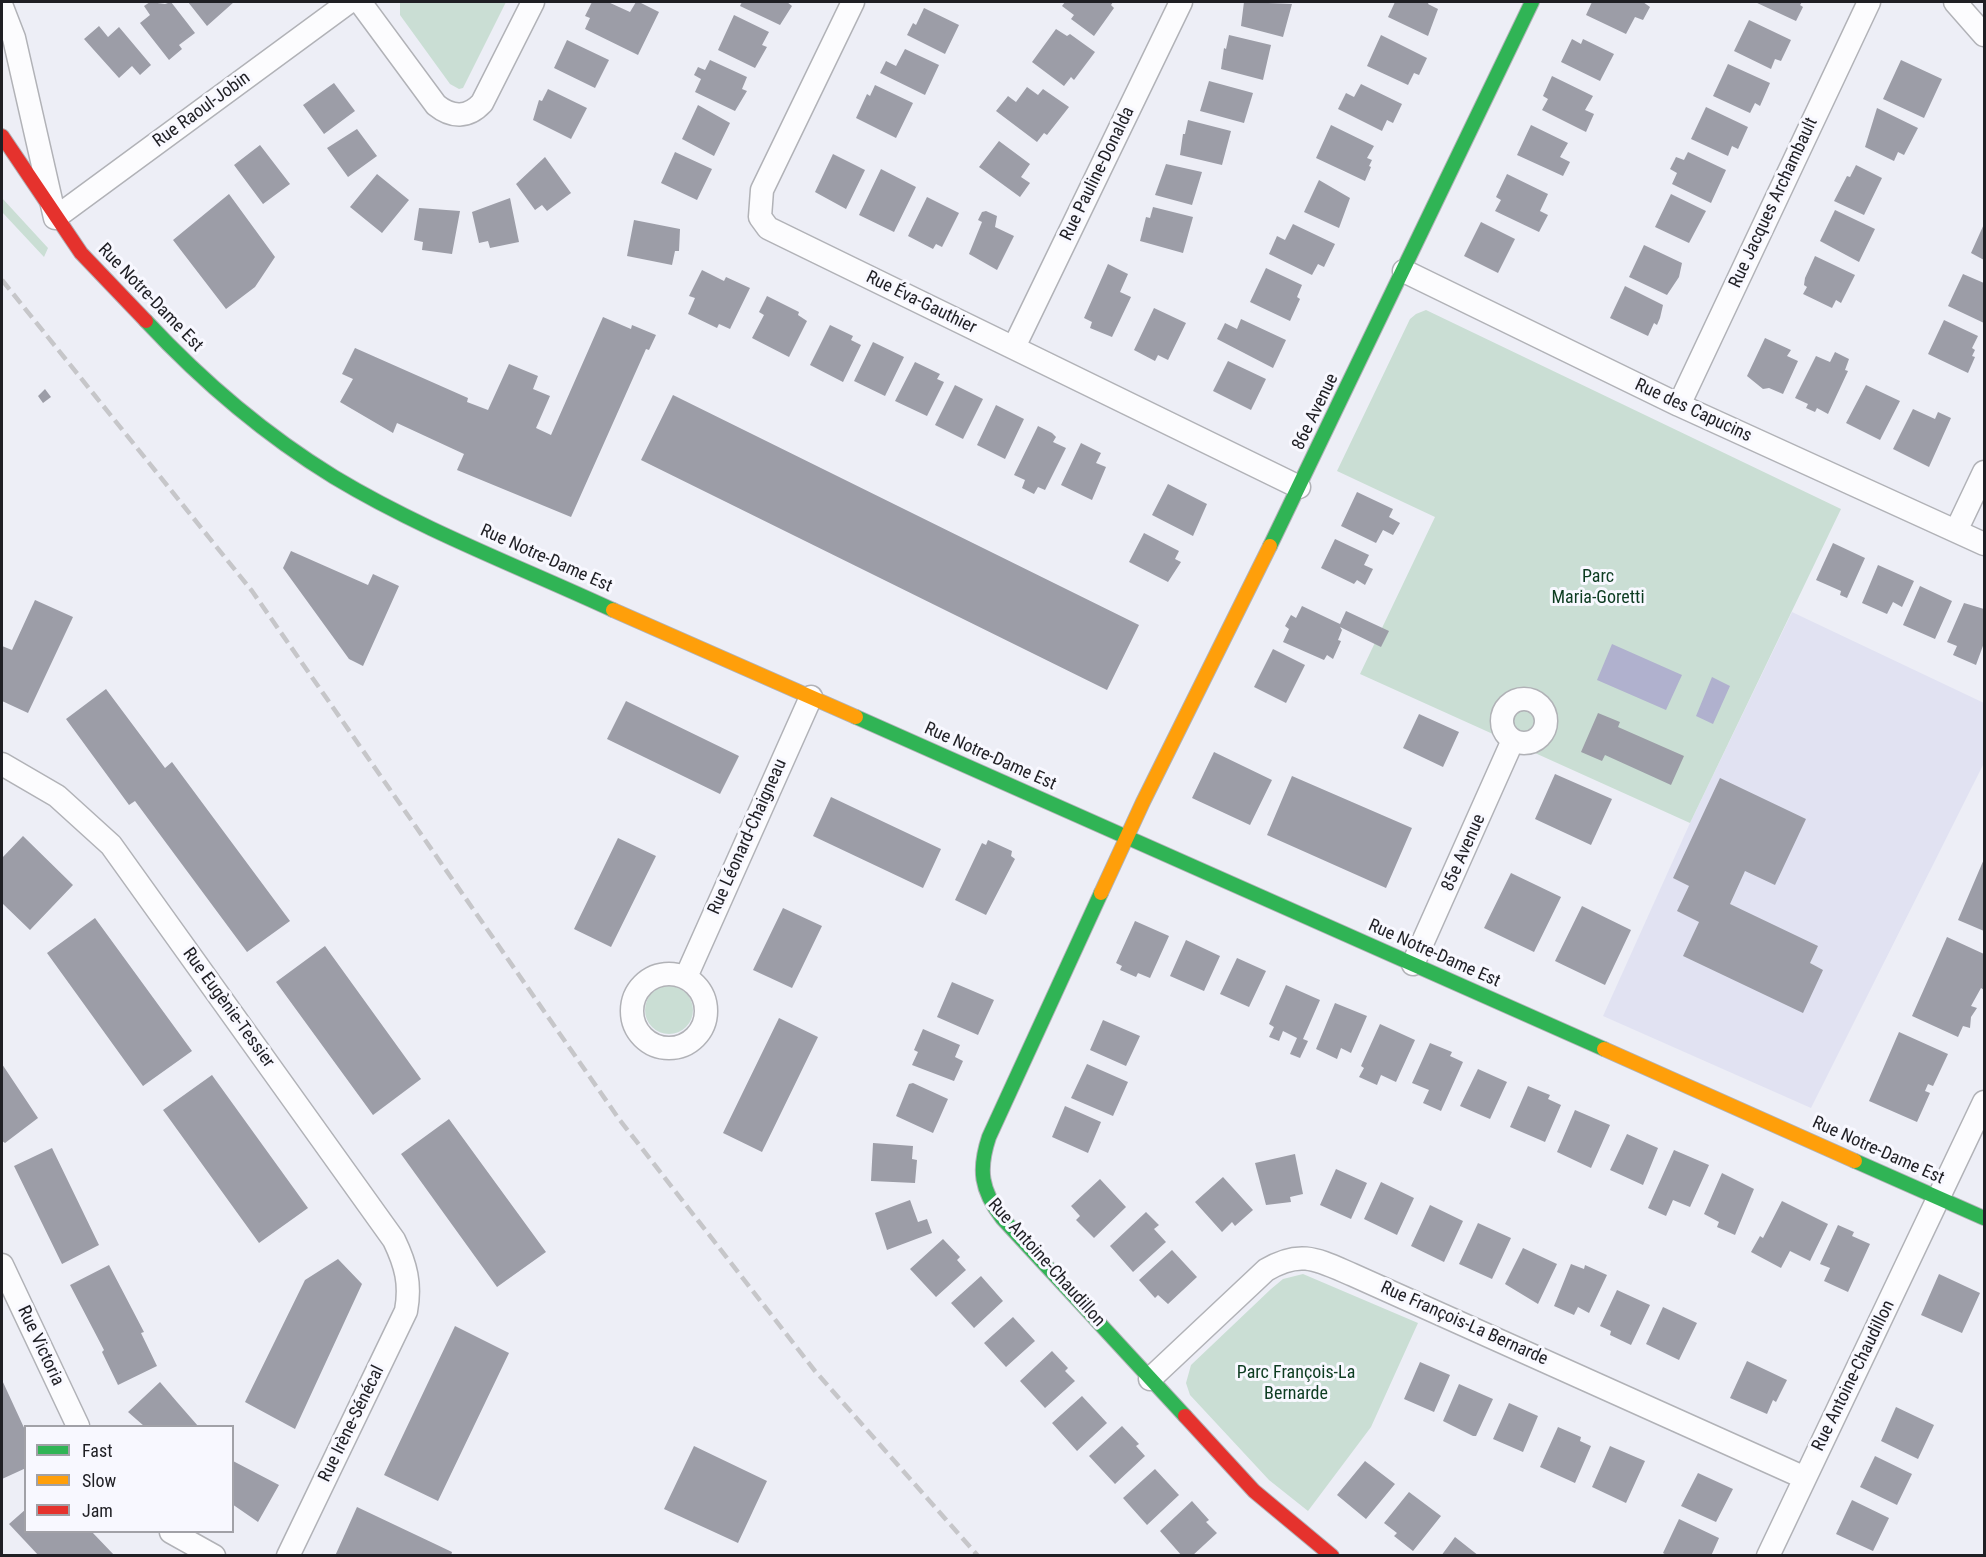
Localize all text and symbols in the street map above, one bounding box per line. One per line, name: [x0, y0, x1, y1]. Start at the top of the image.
street label: Rue Raoul-Jobin: [149, 68, 255, 152]
street label: Rue Pauline-Donalda: [1056, 104, 1140, 244]
street label: Rue Jacques Archambault: [1725, 114, 1823, 292]
street label: Rue Notre-Dame Est: [93, 239, 207, 357]
street label: Rue Éva-Gauthier: [862, 267, 980, 339]
street label: 86e Avenue: [1288, 370, 1344, 454]
street label: Rue des Capucins: [1631, 375, 1755, 447]
street label: Rue Notre-Dame Est: [477, 520, 615, 598]
park label: Parc Maria-Goretti: [1551, 566, 1645, 608]
street label: Rue Notre-Dame Est: [921, 718, 1059, 796]
street label: Rue Léonard-Chaigneau: [704, 756, 792, 918]
street label: 85e Avenue: [1437, 811, 1491, 895]
street label: Rue Notre-Dame Est: [1365, 915, 1503, 993]
street label: Rue Eugènie-Tessier: [177, 944, 279, 1072]
street label: Rue Notre-Dame Est: [1809, 1112, 1947, 1190]
street label: Rue Antoine-Chaudillon: [983, 1194, 1109, 1332]
street label: Rue François-La Bernarde: [1377, 1277, 1551, 1371]
street label: Rue Antoine-Chaudillon: [1808, 1297, 1900, 1455]
street label: Rue Victoria: [12, 1303, 68, 1389]
street label: Rue Irène-Sénécal: [315, 1362, 389, 1486]
park label: Parc François-La Bernarde: [1237, 1362, 1355, 1404]
legend: [24, 1425, 234, 1533]
text: Fast: [82, 1440, 113, 1461]
text: Slow: [82, 1470, 116, 1491]
text: Jam: [82, 1500, 113, 1521]

